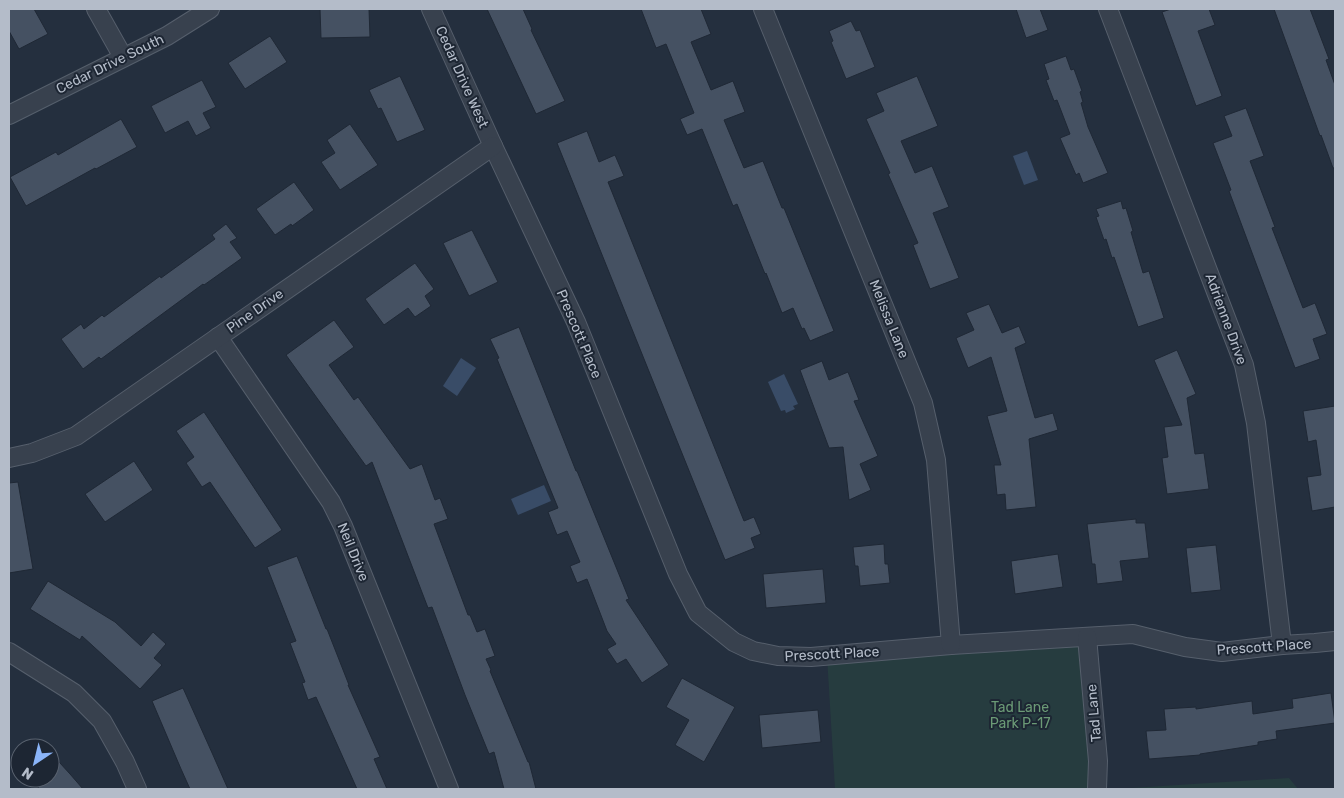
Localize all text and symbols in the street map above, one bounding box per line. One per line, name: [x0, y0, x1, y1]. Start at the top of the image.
street label: Cedar Drive West: [432, 23, 492, 131]
street label: Cedar Drive South: [53, 31, 167, 97]
street label: Adrienne Drive: [1202, 271, 1250, 367]
street label: Melissa Lane: [866, 277, 913, 361]
street label: Pine Drive: [223, 285, 287, 337]
street label: Prescott Place: [553, 287, 605, 381]
street label: Neil Drive: [334, 520, 372, 584]
street label: Prescott Place: [1216, 635, 1312, 659]
street label: Prescott Place: [784, 643, 880, 665]
street label: Tad Lane: [1083, 683, 1105, 743]
park label: Tad Lane Park P-17: [990, 699, 1050, 732]
north arrow: [10, 738, 60, 788]
text: N: [19, 763, 37, 783]

